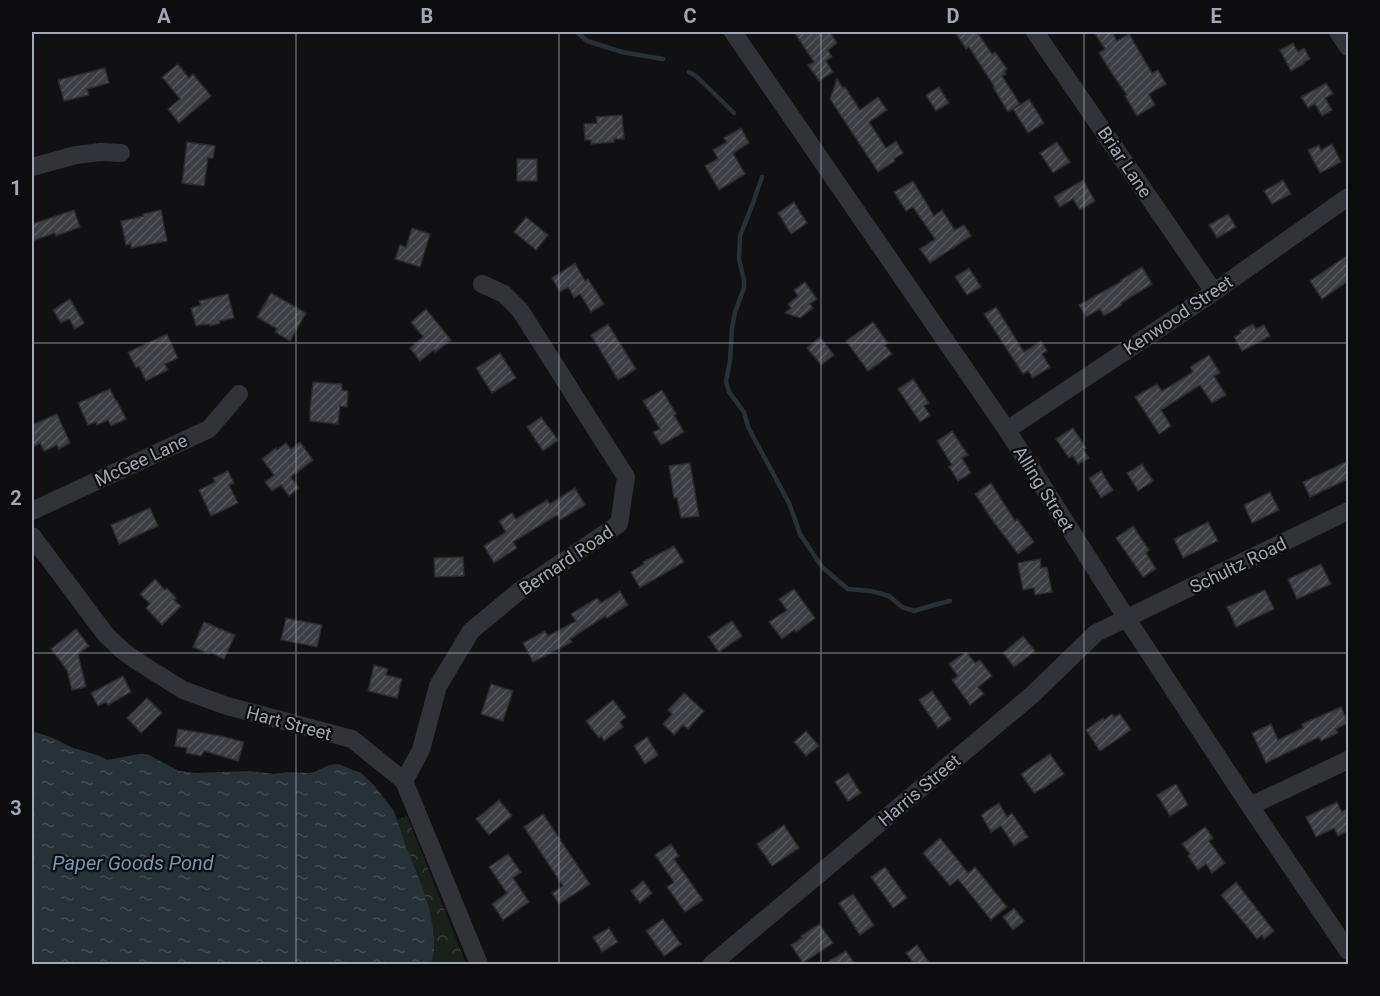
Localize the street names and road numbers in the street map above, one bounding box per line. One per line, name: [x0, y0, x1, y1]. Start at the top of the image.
street label: Briar Lane: [1094, 123, 1156, 201]
street label: Kenwood Street: [1120, 271, 1236, 359]
street label: McGee Lane: [91, 429, 191, 491]
street label: Alling Street: [1009, 442, 1079, 536]
street label: Bernard Road: [515, 521, 617, 599]
street label: Schultz Road: [1186, 533, 1290, 597]
street label: Hart Street: [244, 702, 334, 744]
street label: Harris Street: [874, 750, 964, 830]

